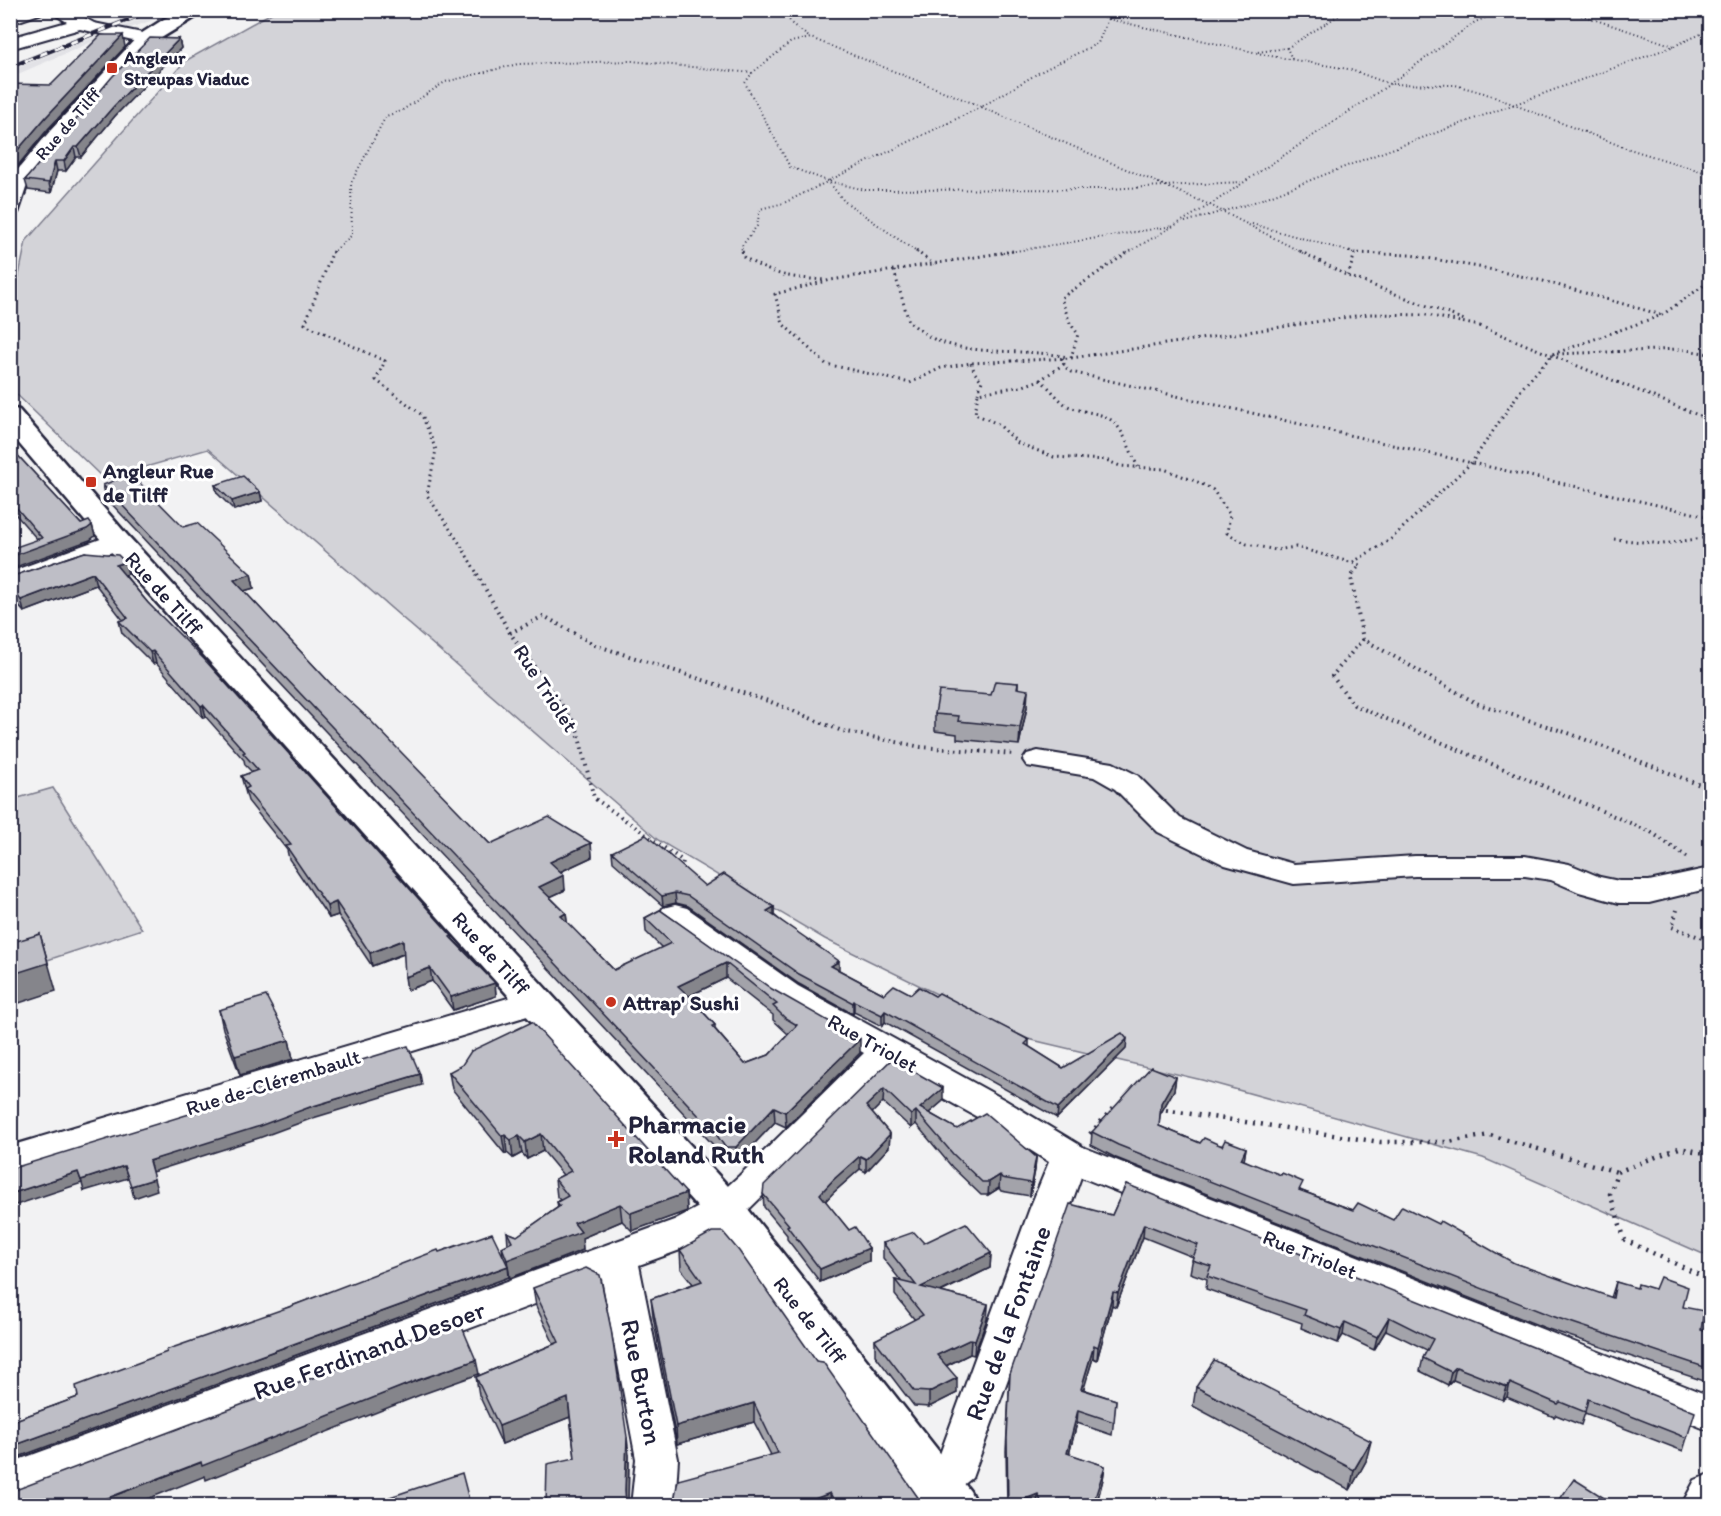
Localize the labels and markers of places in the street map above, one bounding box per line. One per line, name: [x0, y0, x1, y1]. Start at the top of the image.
place label: Angleur Streupas Viaduc: [123, 47, 250, 90]
marker: Angleur Streupas Viaduc: [105, 61, 119, 75]
place label: Angleur Rue de Tilff: [102, 458, 214, 507]
marker: Angleur Rue de Tilff: [84, 475, 98, 489]
place label: Attrap' Sushi: [622, 990, 739, 1016]
marker: Attrap' Sushi: [604, 995, 618, 1009]
place label: Pharmacie Roland Ruth: [628, 1108, 765, 1170]
marker: Pharmacie Roland Ruth: [609, 1132, 623, 1146]

